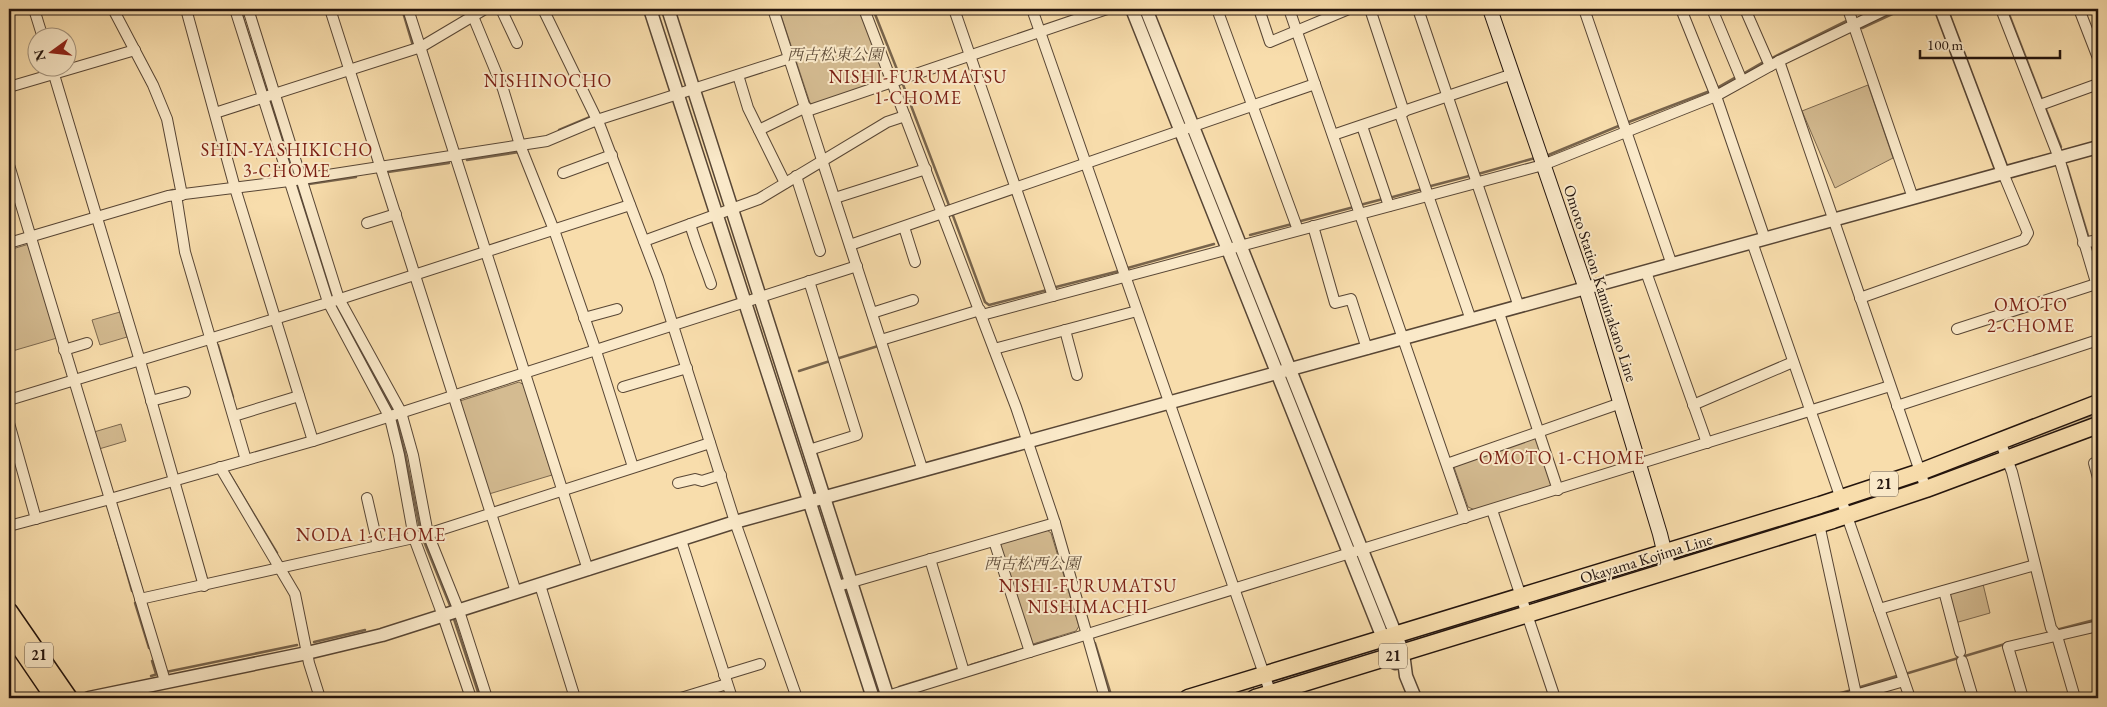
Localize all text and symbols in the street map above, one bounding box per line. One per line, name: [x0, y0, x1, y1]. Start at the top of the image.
north arrow: [28, 28, 78, 78]
scale bar: [1920, 28, 2060, 60]
text: 100 m: [1927, 35, 1964, 54]
park label: 西古松東公園: [787, 44, 886, 65]
text: N: [29, 47, 50, 63]
district label: NISHI-FURUMATSU 1-CHOME: [829, 65, 1007, 109]
district label: NISHINOCHO: [484, 69, 612, 92]
district label: SHIN-YASHIKICHO 3-CHOME: [201, 138, 373, 182]
street label: Omoto Station Kaminakano Line: [1559, 182, 1642, 384]
district label: OMOTO 2-CHOME: [1987, 293, 2075, 337]
district label: OMOTO 1-CHOME: [1479, 446, 1645, 469]
road number: 21: [1870, 472, 1898, 496]
district label: NODA 1-CHOME: [296, 523, 446, 546]
street label: Okayama Kojima Line: [1577, 528, 1715, 589]
park label: 西古松西公園: [984, 553, 1083, 574]
district label: NISHI-FURUMATSU NISHIMACHI: [999, 574, 1177, 618]
road number: 21: [25, 642, 53, 668]
road number: 21: [1379, 644, 1407, 668]

